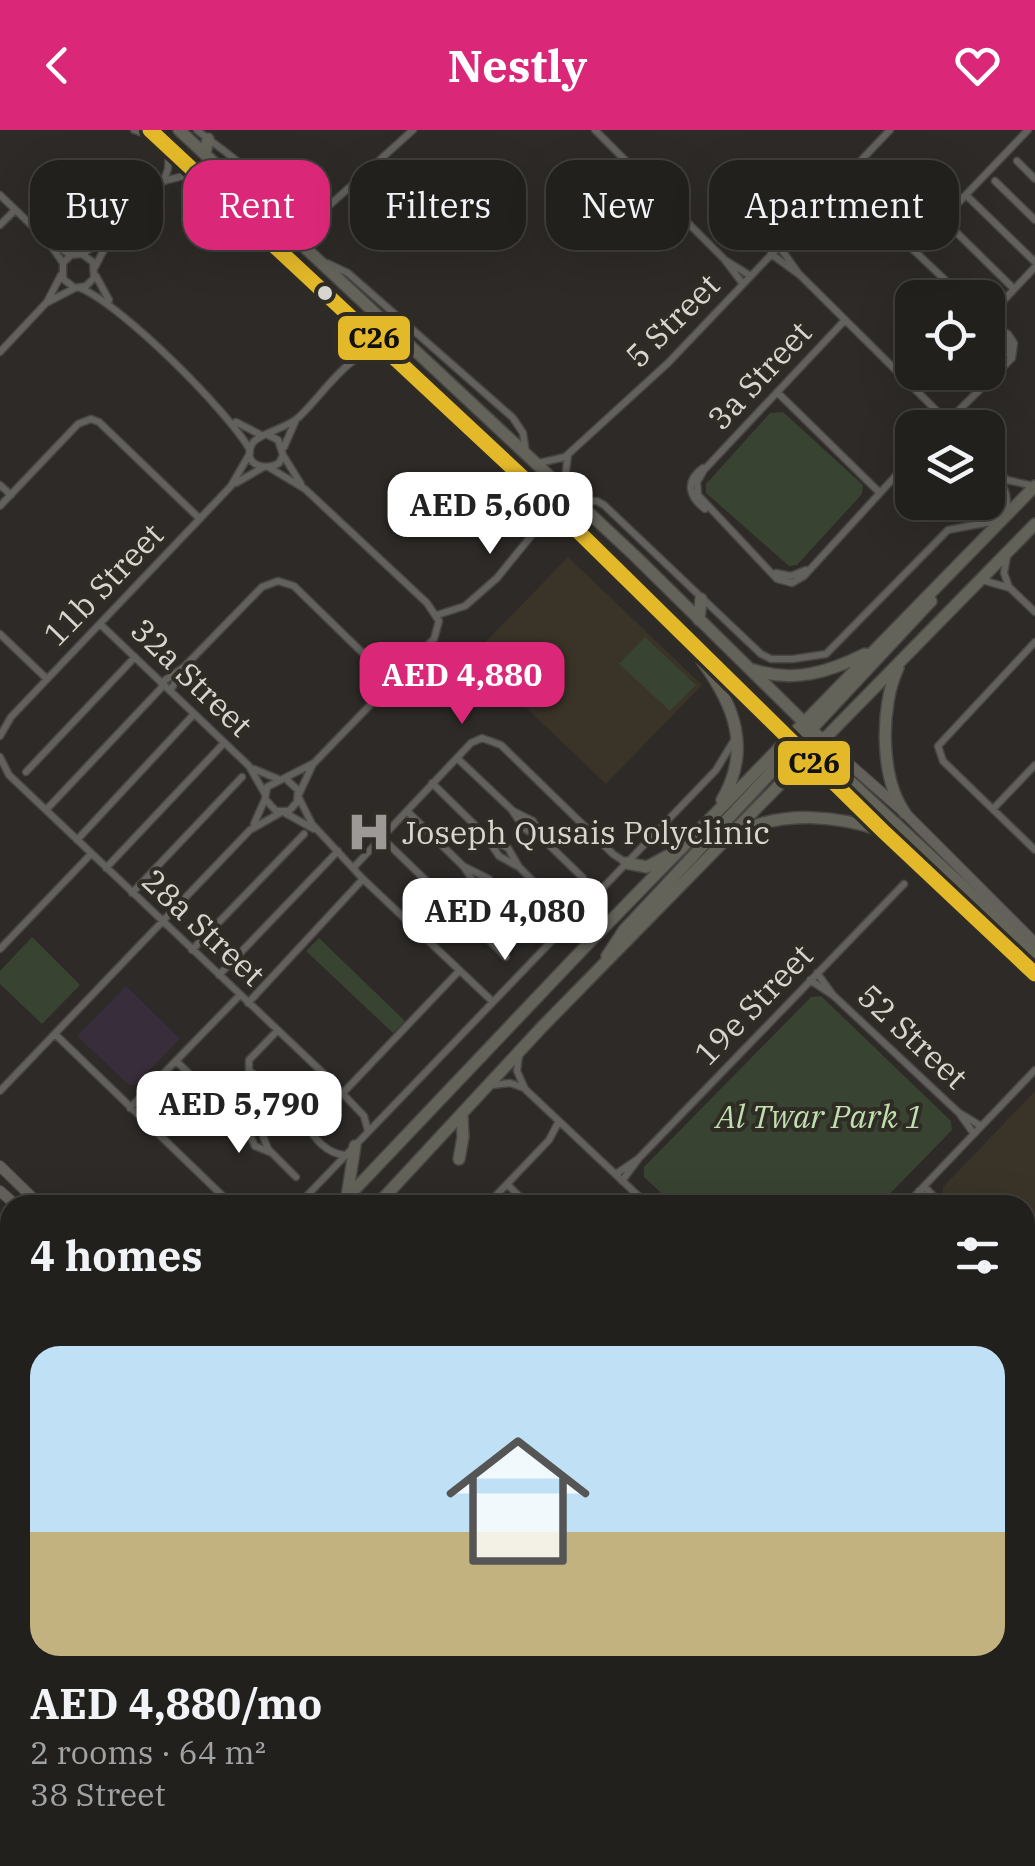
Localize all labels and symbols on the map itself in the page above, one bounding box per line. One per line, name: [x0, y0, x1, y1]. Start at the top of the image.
street label: 5 Street: [616, 264, 728, 376]
unlabelled marker: [315, 283, 335, 303]
street label: 3a Street: [698, 312, 820, 438]
line badge: C26: [336, 314, 412, 362]
text: C26: [348, 319, 400, 356]
pin: AED 5,600: [376, 472, 604, 557]
street label: 11b Street: [34, 514, 172, 654]
street label: 32a Street: [122, 609, 262, 745]
pin: AED 4,880: [348, 642, 576, 727]
line badge: C26: [776, 739, 852, 787]
text: C26: [788, 744, 840, 781]
hospital icon: Joseph Qusais Polyclinic: [345, 808, 393, 856]
place label: Joseph Qusais Polyclinic: [402, 811, 770, 853]
street label: 28a Street: [134, 859, 274, 995]
pin: AED 4,080: [391, 878, 619, 963]
street label: 19e Street: [685, 934, 821, 1074]
street label: 52 Street: [849, 974, 977, 1098]
pin: AED 5,790: [125, 1071, 353, 1156]
park label: Al Twar Park 1: [714, 1095, 922, 1137]

